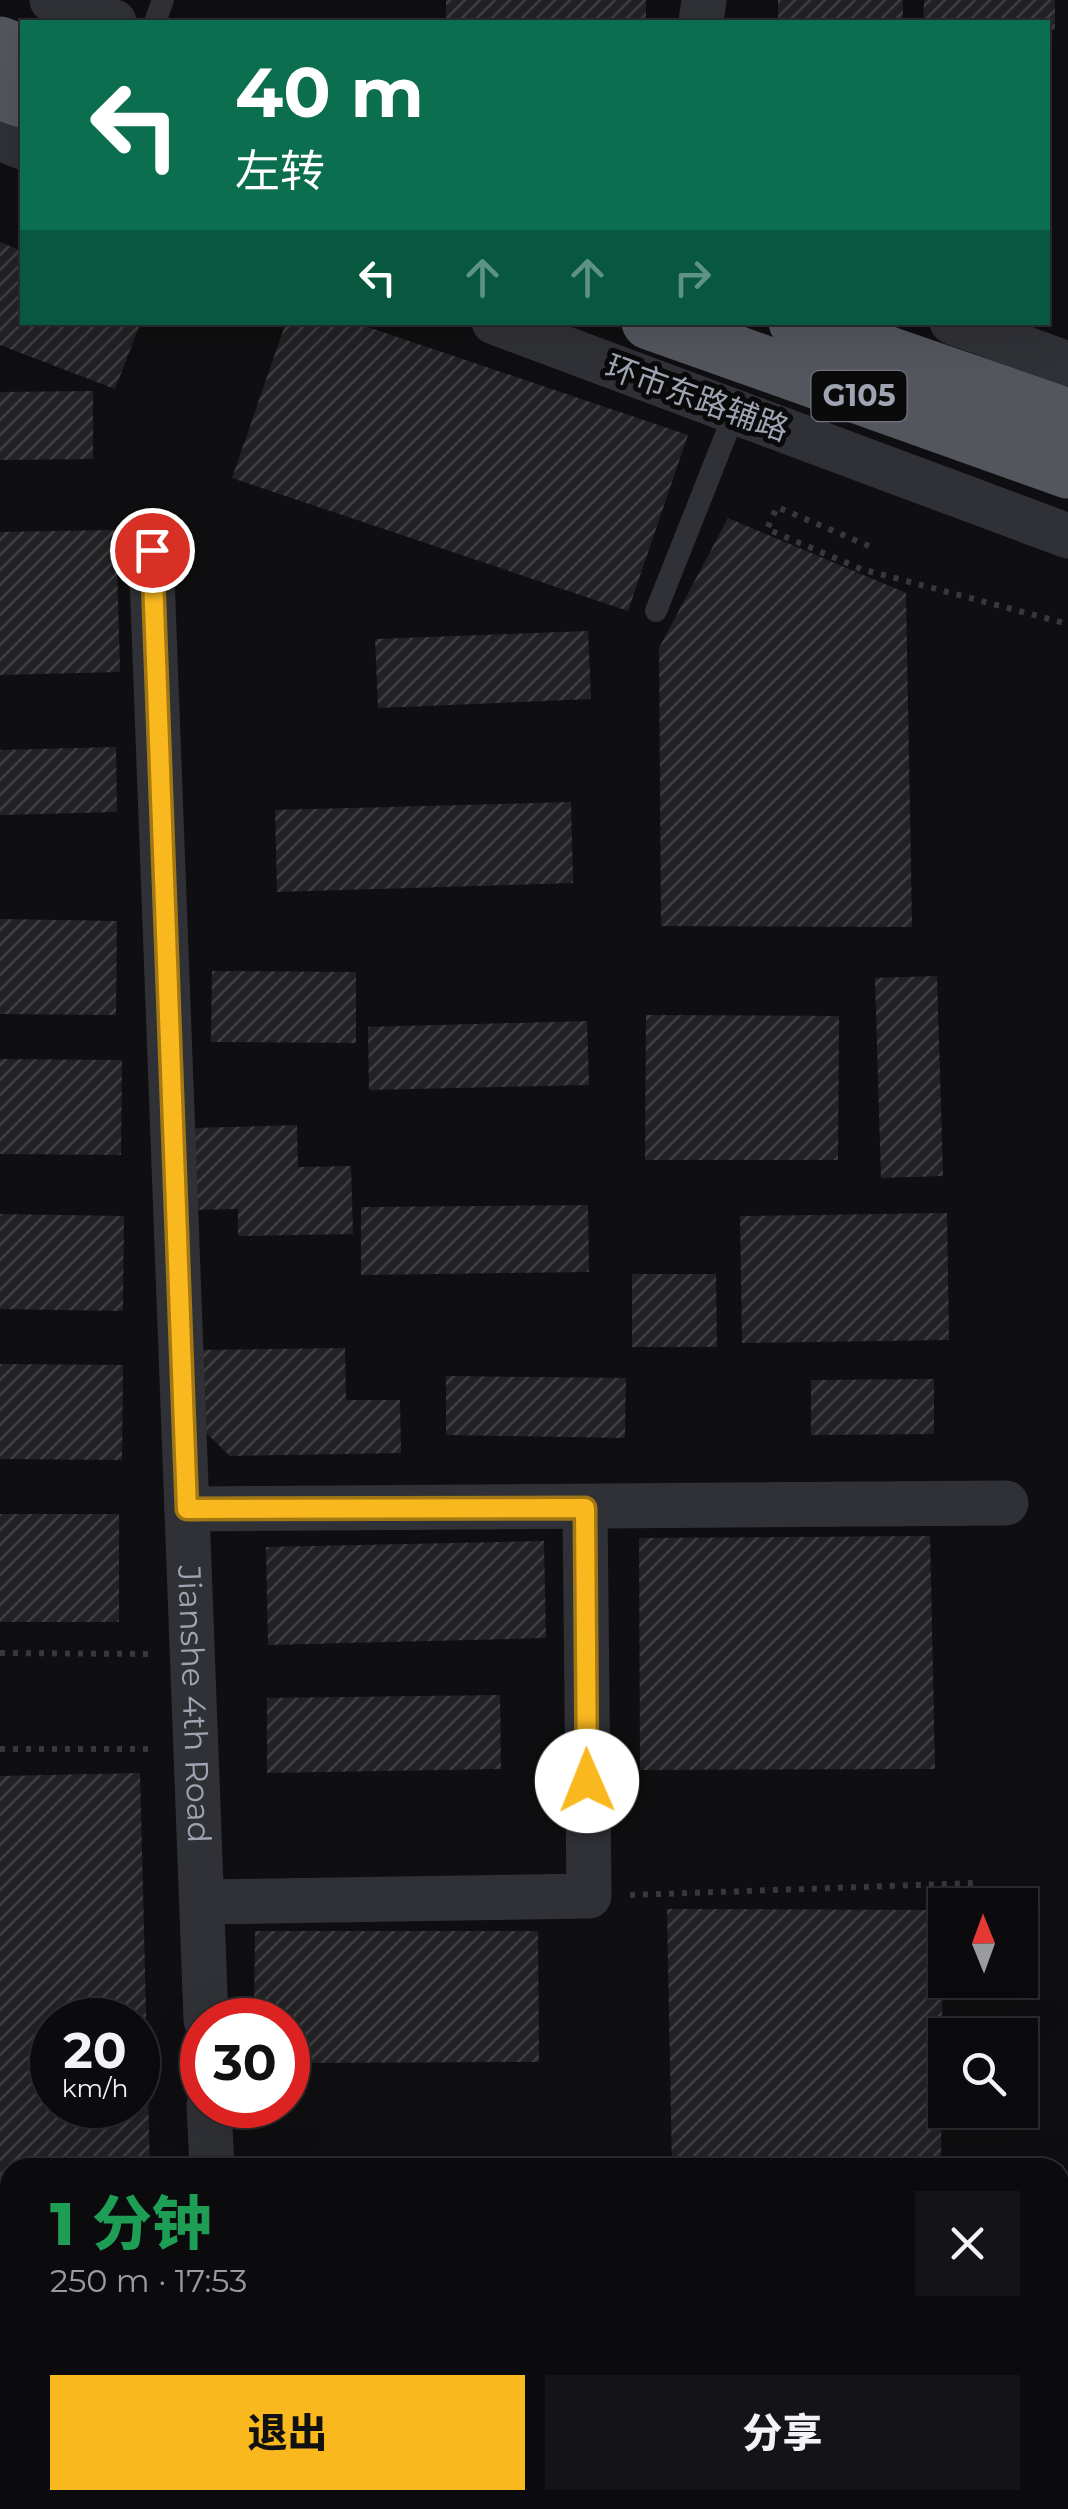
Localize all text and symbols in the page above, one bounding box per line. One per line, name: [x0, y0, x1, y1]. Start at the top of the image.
text: 40 m: [235, 49, 424, 135]
icon: left: [70, 60, 200, 190]
text: 左转: [235, 143, 325, 198]
icon: left: [350, 250, 405, 305]
icon: ahead: [455, 250, 510, 305]
icon: ahead: [560, 250, 615, 305]
icon: right: [665, 250, 720, 305]
street label: 环市东路辅路: [600, 346, 794, 449]
road number: G105: [812, 371, 906, 421]
pin: [110, 508, 195, 593]
icon: arrive: [125, 523, 180, 578]
street label: Jianshe 4th Road: [170, 1564, 219, 1844]
position arrow: [535, 1729, 639, 1833]
north arrow: [928, 1888, 1038, 1998]
map controls: [928, 1888, 1038, 2128]
speed limit sign: 30: [180, 1998, 310, 2128]
button: search: [928, 2018, 1038, 2128]
text: 20: [63, 2020, 127, 2081]
text: km/h: [62, 2073, 128, 2103]
text: 1 分钟: [50, 2187, 212, 2260]
button: close: [915, 2191, 1020, 2296]
text: 250 m · 17:53: [50, 2261, 247, 2300]
button: 退出: [50, 2375, 525, 2490]
button: 分享: [545, 2375, 1020, 2490]

